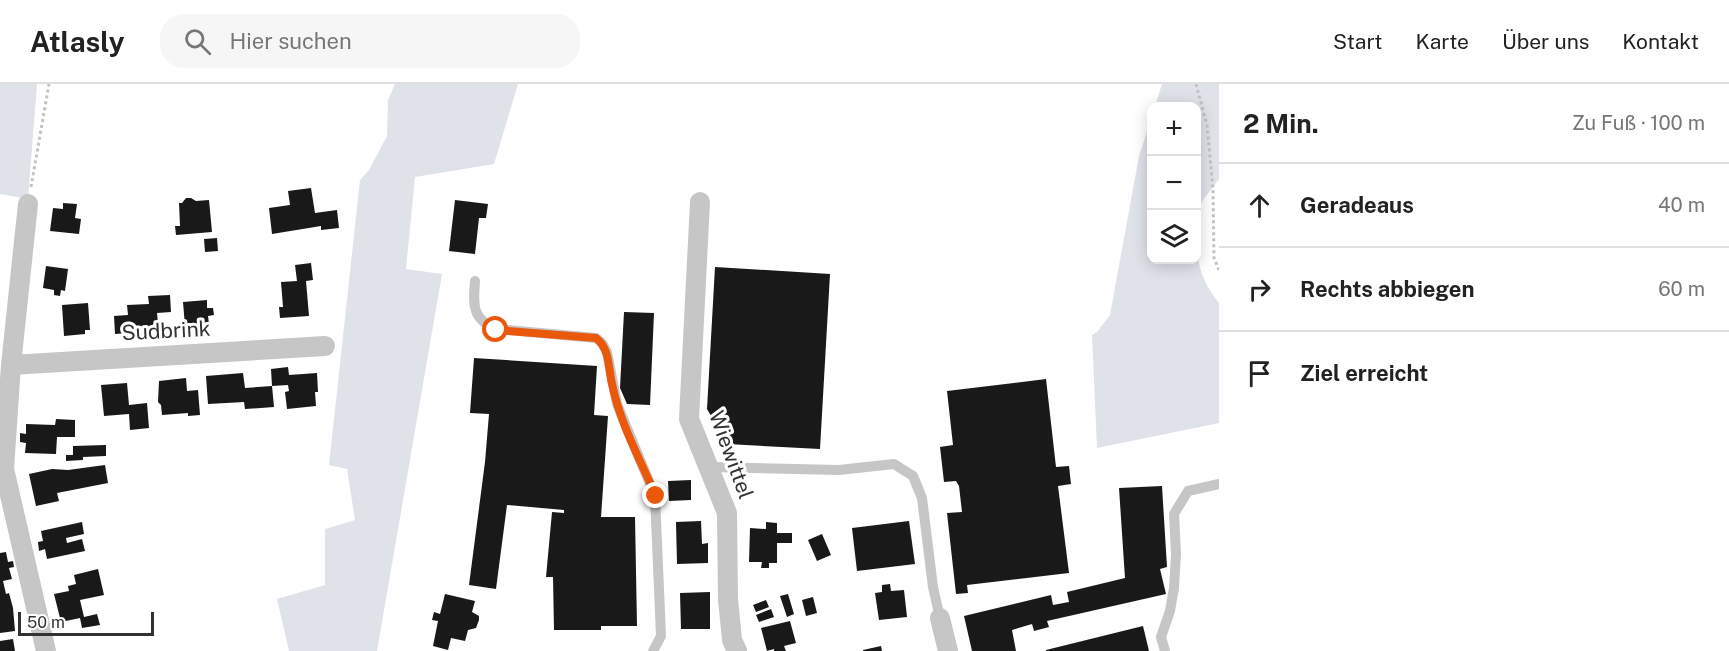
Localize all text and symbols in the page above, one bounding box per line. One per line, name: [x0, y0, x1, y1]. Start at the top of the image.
search box: [160, 14, 580, 68]
text: Atlasly: [30, 25, 124, 58]
icon: search: [181, 25, 214, 58]
text: Hier suchen: [229, 28, 352, 54]
text: Start: [1333, 29, 1382, 54]
text: Karte: [1415, 29, 1469, 54]
text: Über uns: [1502, 29, 1589, 54]
text: Kontakt: [1622, 29, 1699, 54]
map controls: [1147, 102, 1201, 264]
button: +: [1147, 102, 1201, 156]
text: 2 Min.: [1243, 108, 1319, 139]
text: Zu Fuß · 100 m: [1572, 111, 1705, 135]
button: −: [1147, 156, 1201, 210]
icon: ahead: [1243, 189, 1276, 222]
text: Geradeaus: [1300, 192, 1414, 218]
text: 40 m: [1658, 193, 1705, 217]
button: layers: [1147, 210, 1201, 264]
icon: right: [1243, 273, 1276, 306]
text: Rechts abbiegen: [1300, 276, 1475, 302]
text: 60 m: [1658, 277, 1705, 301]
street label: Sudbrink: [121, 316, 211, 345]
route start: [482, 316, 508, 342]
icon: arrive: [1243, 357, 1276, 390]
text: Ziel erreicht: [1300, 360, 1428, 386]
street label: Wiewittel: [704, 407, 759, 502]
route end: [642, 482, 668, 508]
scale bar: [18, 609, 154, 636]
text: 50 m: [27, 613, 65, 632]

